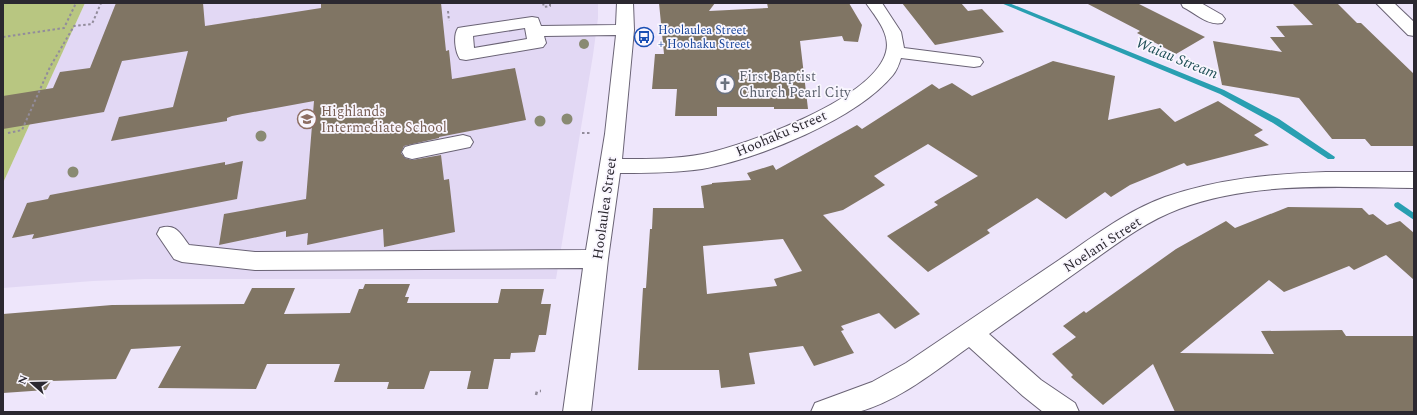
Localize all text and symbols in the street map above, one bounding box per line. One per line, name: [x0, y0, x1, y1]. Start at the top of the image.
place label: Hoolaulea Street + Hoohaku Street: [658, 21, 750, 54]
bus stop icon: Hoolaulea Street + Hoohaku Street: [633, 26, 655, 48]
water label: Waiau Stream: [1132, 31, 1222, 86]
place label: First Baptist Church Pearl City: [739, 66, 852, 103]
church icon: First Baptist Church Pearl City: [714, 73, 736, 95]
place label: Highlands Intermediate School: [321, 101, 447, 138]
street label: Hoohaku Street: [732, 105, 830, 162]
school or university icon: Highlands Intermediate School: [296, 108, 318, 130]
street label: Hoolaulea Street: [587, 155, 622, 261]
street label: Noelani Street: [1059, 211, 1145, 278]
north arrow: [12, 363, 52, 403]
text: N: [14, 373, 33, 387]

